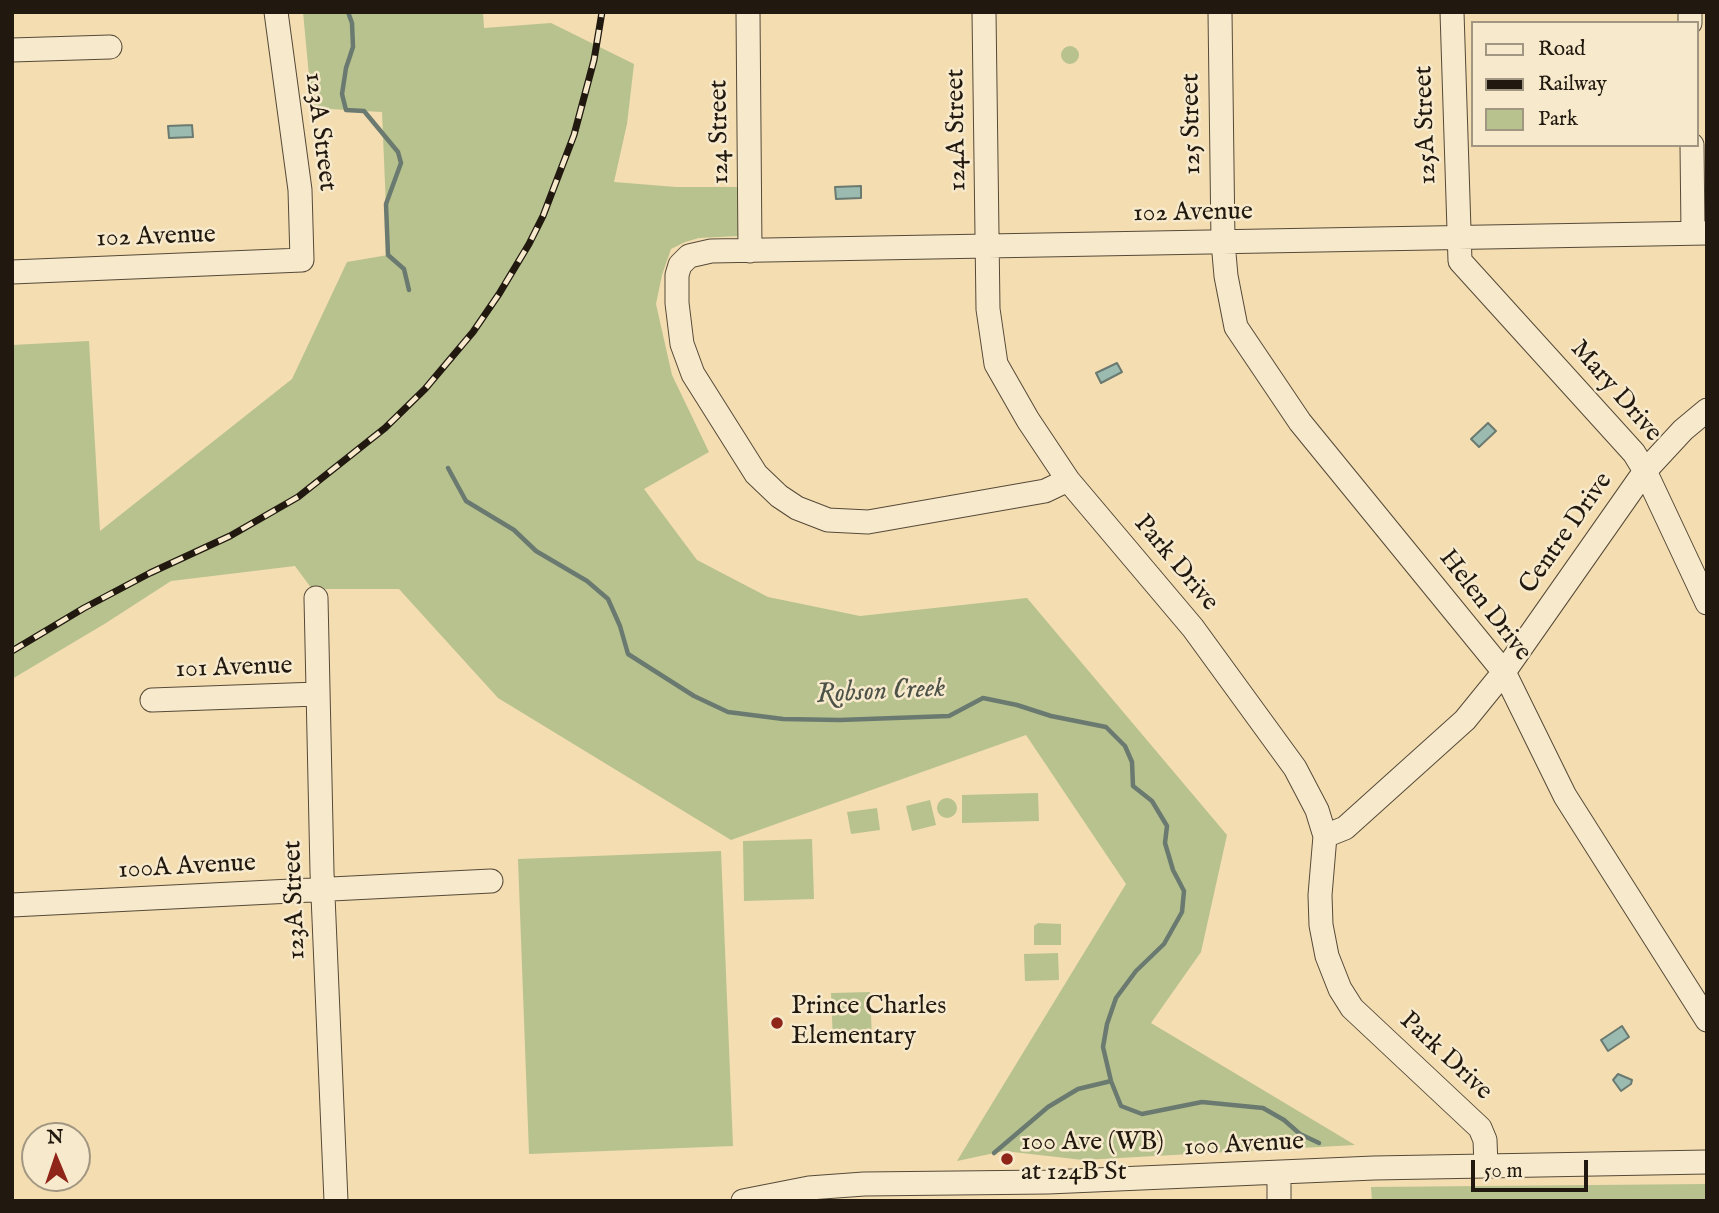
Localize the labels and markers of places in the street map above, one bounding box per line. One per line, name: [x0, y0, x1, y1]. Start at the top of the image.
place label: Prince Charles Elementary: [791, 992, 946, 1054]
marker: Prince Charles Elementary: [769, 1015, 785, 1031]
place label: 100 Ave (WB) at 124B St: [1021, 1128, 1164, 1190]
marker: 100 Ave (WB) at 124B St: [999, 1151, 1015, 1167]

